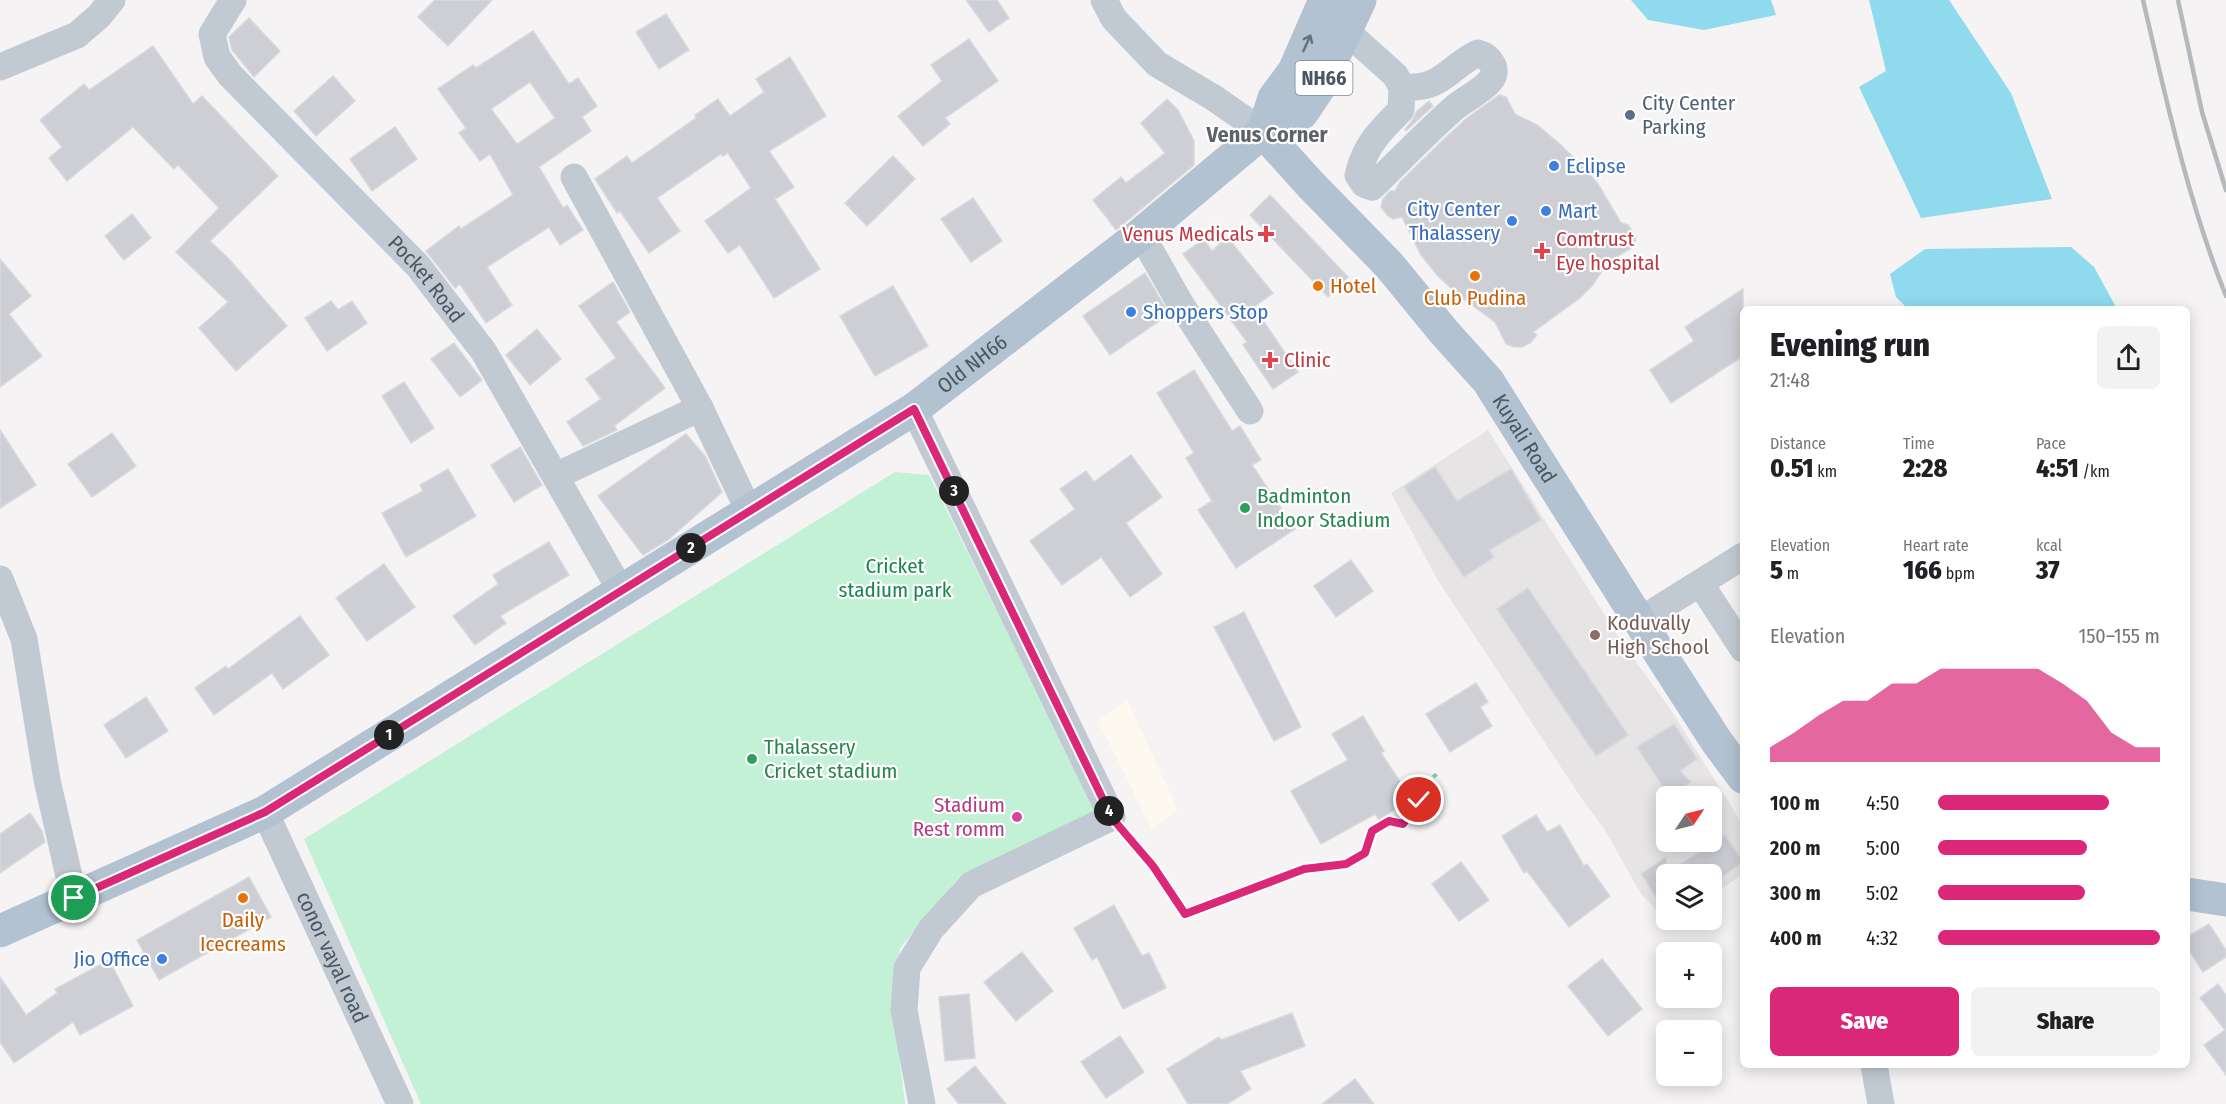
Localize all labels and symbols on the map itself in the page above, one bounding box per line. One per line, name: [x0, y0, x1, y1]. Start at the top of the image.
one-way arrow: [1301, 34, 1313, 52]
road number: NH66: [1296, 61, 1352, 95]
place label: City Center Parking: [1642, 90, 1736, 140]
marker: City Center Parking: [1623, 108, 1637, 122]
district label: Venus Corner: [1206, 121, 1328, 148]
place label: Eclipse: [1566, 153, 1626, 179]
marker: Eclipse: [1547, 159, 1561, 173]
place label: City Center Thalassery: [1407, 196, 1501, 246]
place label: Mart: [1558, 198, 1598, 224]
marker: Mart: [1539, 204, 1553, 218]
marker: City Center Thalassery: [1505, 214, 1519, 228]
place label: Venus Medicals: [1122, 221, 1254, 247]
place label: Comtrust Eye hospital: [1556, 226, 1660, 276]
marker: Venus Medicals: [1259, 227, 1273, 241]
street label: Pocket Road: [382, 230, 470, 328]
marker: Comtrust Eye hospital: [1533, 242, 1551, 260]
marker: Club Pudina: [1468, 269, 1482, 283]
place label: Hotel: [1330, 273, 1377, 299]
marker: Hotel: [1311, 279, 1325, 293]
place label: Club Pudina: [1424, 285, 1526, 311]
place label: Shoppers Stop: [1143, 299, 1268, 325]
marker: Shoppers Stop: [1124, 305, 1138, 319]
street label: Old NH66: [932, 329, 1012, 399]
place label: Clinic: [1284, 347, 1331, 373]
marker: Clinic: [1261, 351, 1279, 369]
street label: Kuyali Road: [1487, 389, 1562, 488]
pin: 3: [939, 476, 969, 506]
place label: Badminton Indoor Stadium: [1257, 483, 1390, 533]
marker: Badminton Indoor Stadium: [1238, 501, 1252, 515]
pin: 2: [676, 533, 706, 563]
park label: Cricket stadium park: [839, 553, 952, 603]
place label: Koduvally High School: [1607, 610, 1709, 660]
marker: Koduvally High School: [1588, 628, 1602, 642]
pin: 1: [374, 720, 404, 750]
place label: Thalassery Cricket stadium: [764, 734, 897, 784]
marker: Thalassery Cricket stadium: [745, 752, 759, 766]
pin: [1393, 774, 1444, 825]
north arrow: [1656, 786, 1722, 852]
place label: Stadium Rest romm: [913, 792, 1005, 842]
pin: 4: [1094, 796, 1124, 826]
marker: Stadium Rest romm: [1010, 810, 1024, 824]
pin: [48, 872, 99, 923]
street label: conor vayal road: [291, 887, 374, 1027]
marker: Daily Icecreams: [236, 891, 250, 905]
place label: Daily Icecreams: [200, 907, 286, 957]
place label: Jio Office: [73, 946, 150, 972]
marker: Jio Office: [155, 952, 169, 966]

